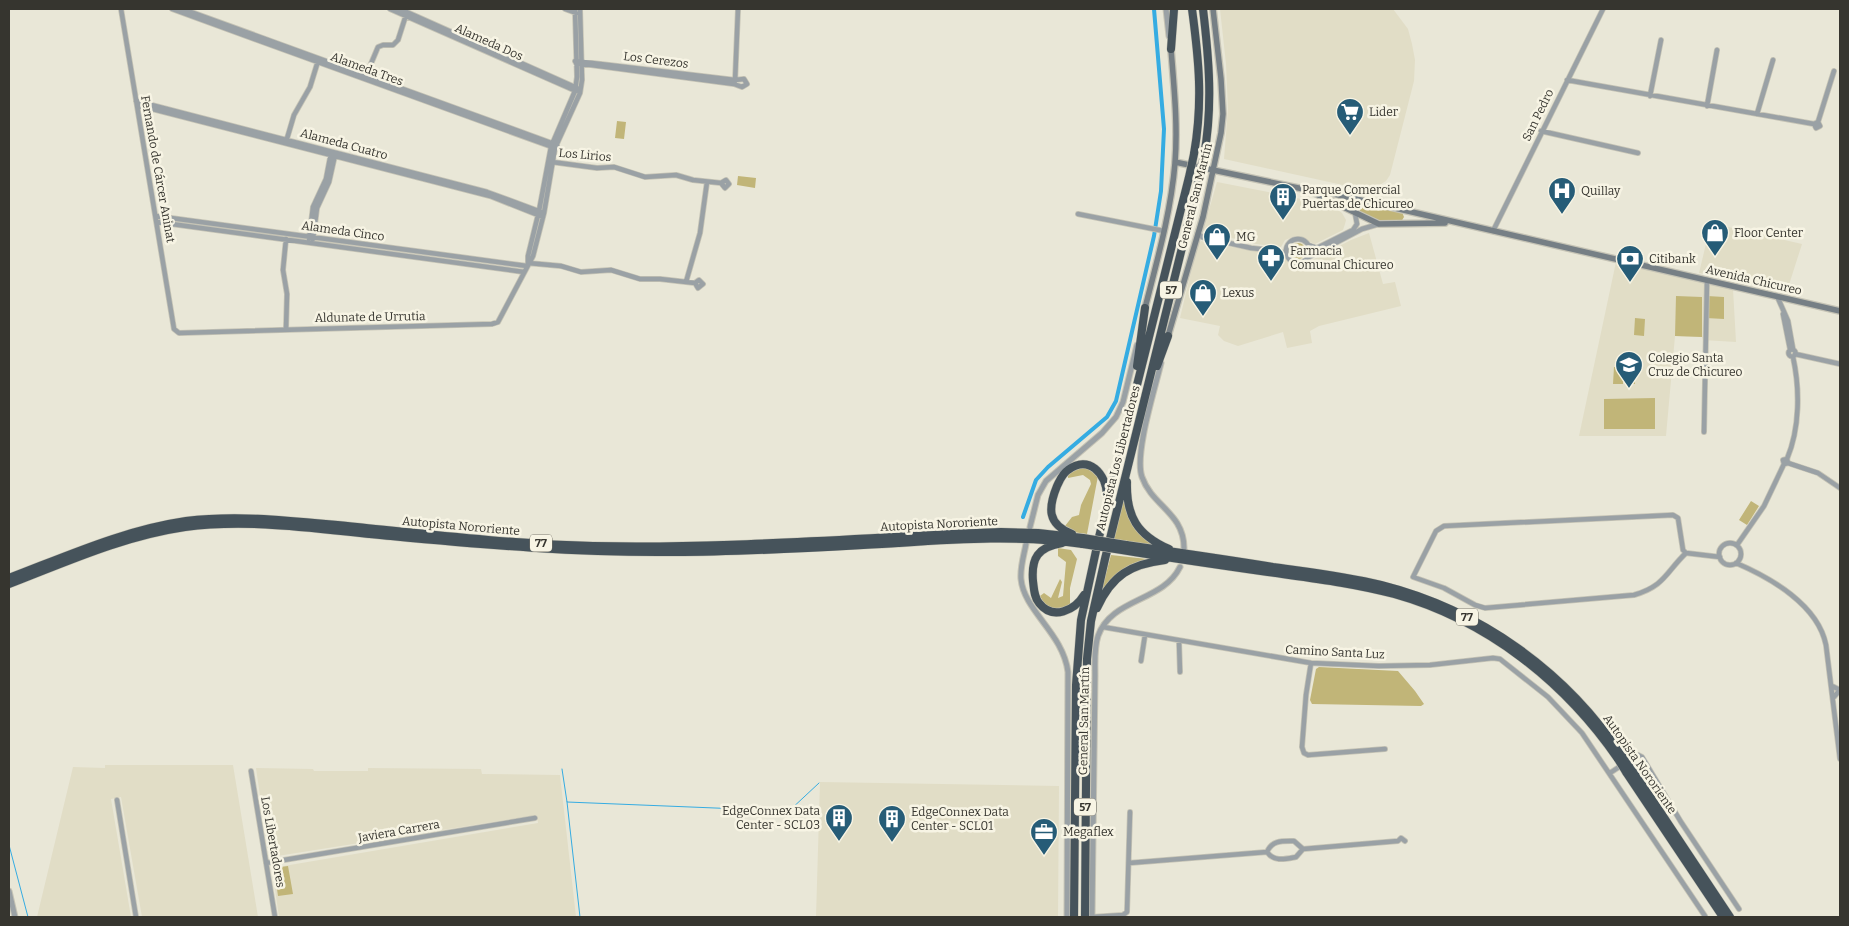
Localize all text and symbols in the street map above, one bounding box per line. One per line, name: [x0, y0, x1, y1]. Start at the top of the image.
street label: Alameda Dos: [453, 21, 526, 63]
street label: Alameda Tres: [329, 49, 405, 89]
street label: Los Cerezos: [623, 49, 690, 71]
street label: San Pedro: [1519, 87, 1557, 143]
street label: Fernando de Cárcer Aninat: [138, 94, 178, 244]
supermarket icon: Lider: [1335, 97, 1365, 136]
place label: Lider: [1369, 105, 1399, 119]
street label: Alameda Cuatro: [299, 126, 389, 162]
street label: General San Martín: [1175, 141, 1215, 250]
street label: Los Lirios: [558, 146, 612, 164]
hospital icon: Quillay: [1547, 176, 1577, 215]
building icon: Parque Comercial Puertas de Chicureo: [1268, 182, 1298, 221]
place label: Parque Comercial Puertas de Chicureo: [1302, 183, 1414, 211]
place label: Quillay: [1581, 184, 1621, 198]
street label: Alameda Cinco: [301, 218, 385, 244]
shop icon: Floor Center: [1700, 218, 1730, 257]
shop icon: MG: [1202, 222, 1232, 261]
place label: Floor Center: [1734, 226, 1804, 240]
place label: MG: [1236, 230, 1256, 244]
pharmacy icon: Farmacia Comunal Chicureo: [1256, 243, 1286, 282]
place label: Farmacia Comunal Chicureo: [1290, 244, 1394, 272]
bank icon: Citibank: [1615, 244, 1645, 283]
place label: Citibank: [1649, 252, 1696, 266]
street label: Avenida Chicureo: [1705, 262, 1803, 298]
shop icon: Lexus: [1188, 278, 1218, 317]
road number: 57: [1160, 282, 1182, 298]
place label: Lexus: [1222, 286, 1255, 300]
street label: Aldunate de Urrutia: [314, 309, 426, 325]
school or university icon: Colegio Santa Cruz de Chicureo: [1614, 350, 1644, 389]
place label: Colegio Santa Cruz de Chicureo: [1648, 351, 1743, 379]
street label: Autopista Los Libertadores: [1093, 384, 1143, 532]
street label: Autopista Nororiente: [402, 514, 520, 538]
street label: Autopista Nororiente: [880, 514, 998, 534]
road number: 77: [530, 534, 552, 552]
road number: 77: [1456, 608, 1478, 626]
street label: Camino Santa Luz: [1285, 642, 1385, 662]
street label: General San Martín: [1076, 666, 1092, 775]
street label: Autopista Nororiente: [1600, 712, 1680, 816]
street label: Los Libertadores: [258, 795, 288, 889]
road number: 57: [1074, 799, 1096, 816]
building icon: EdgeConnex Data Center - SCL03: [824, 803, 854, 842]
place label: EdgeConnex Data Center - SCL03: [722, 804, 820, 832]
building icon: EdgeConnex Data Center - SCL01: [877, 804, 907, 843]
place label: EdgeConnex Data Center - SCL01: [911, 805, 1009, 833]
street label: Javiera Carrera: [356, 817, 441, 845]
office icon: Megaflex: [1029, 817, 1059, 856]
place label: Megaflex: [1063, 825, 1114, 839]

